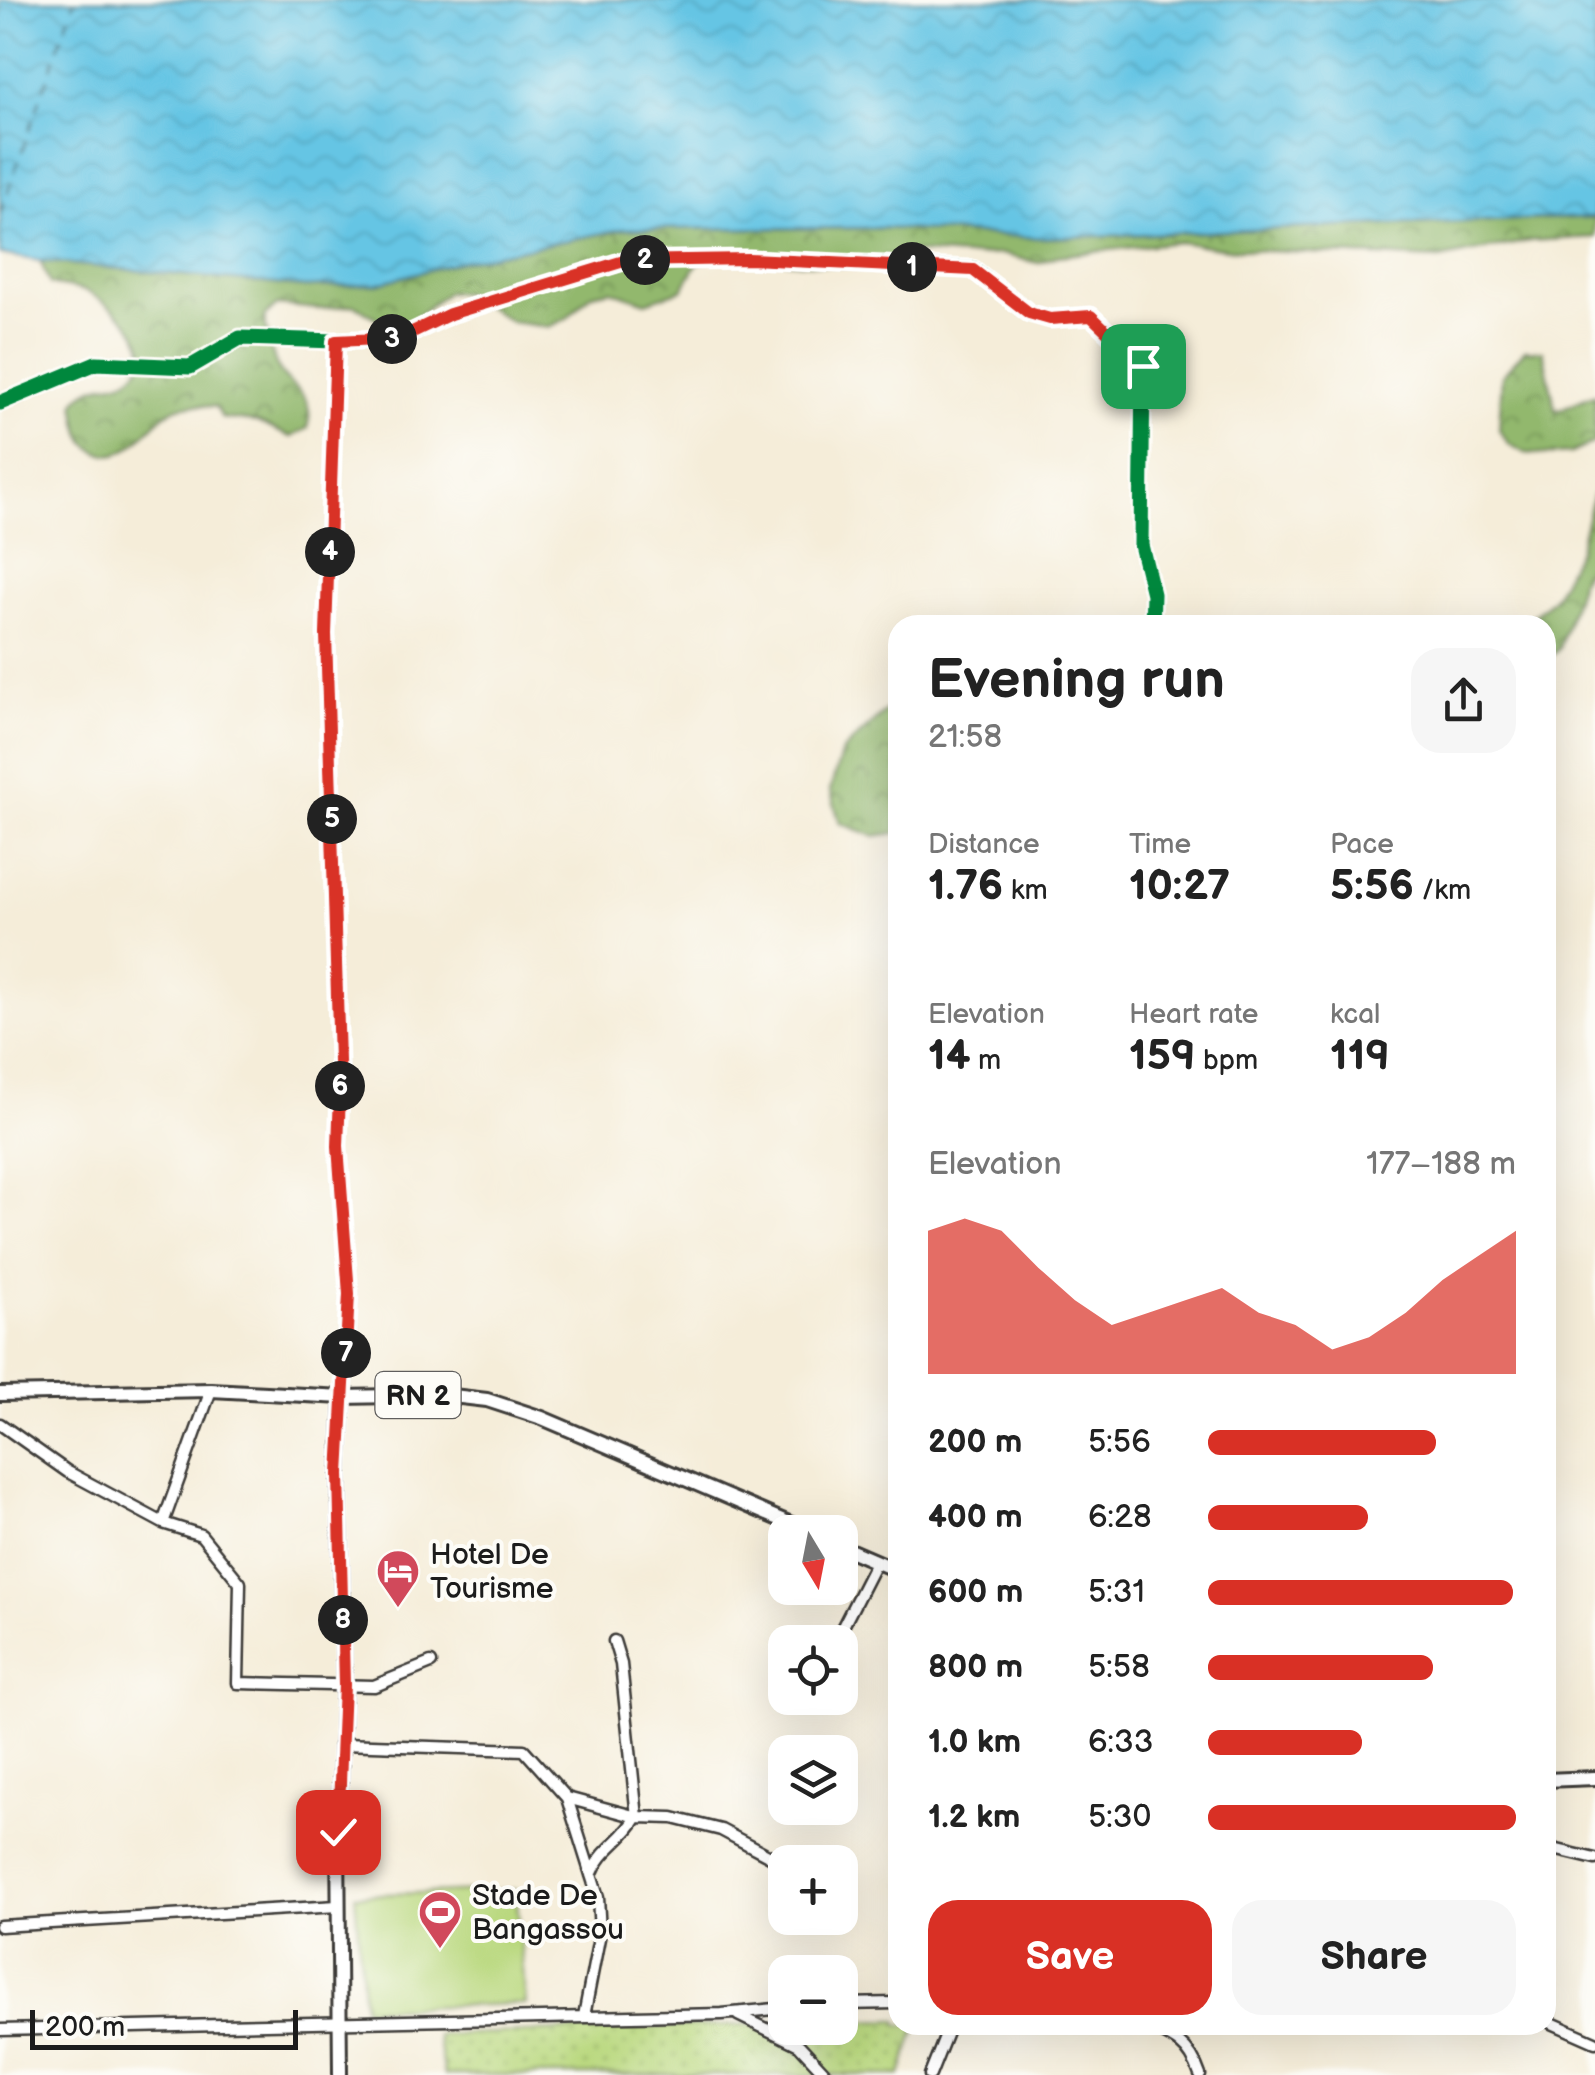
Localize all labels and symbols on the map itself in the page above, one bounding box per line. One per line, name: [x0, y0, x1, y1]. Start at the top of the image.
pin: 2: [620, 235, 670, 285]
pin: 1: [887, 242, 937, 292]
pin: 3: [367, 314, 417, 364]
pin: [1101, 324, 1186, 409]
pin: 4: [305, 527, 355, 577]
pin: 5: [307, 794, 357, 844]
pin: 6: [315, 1061, 365, 1111]
pin: 7: [321, 1328, 371, 1378]
road number: RN 2: [376, 1372, 460, 1418]
north arrow: [768, 1515, 858, 1605]
place label: Hotel De Tourisme: [430, 1537, 554, 1607]
hotel icon: Hotel De Tourisme: [375, 1548, 421, 1609]
pin: 8: [318, 1595, 368, 1645]
pin: [296, 1790, 381, 1875]
place label: Stade De Bangassou: [472, 1878, 624, 1948]
sports icon: Stade De Bangassou: [417, 1889, 463, 1950]
scale bar: [30, 2005, 298, 2050]

